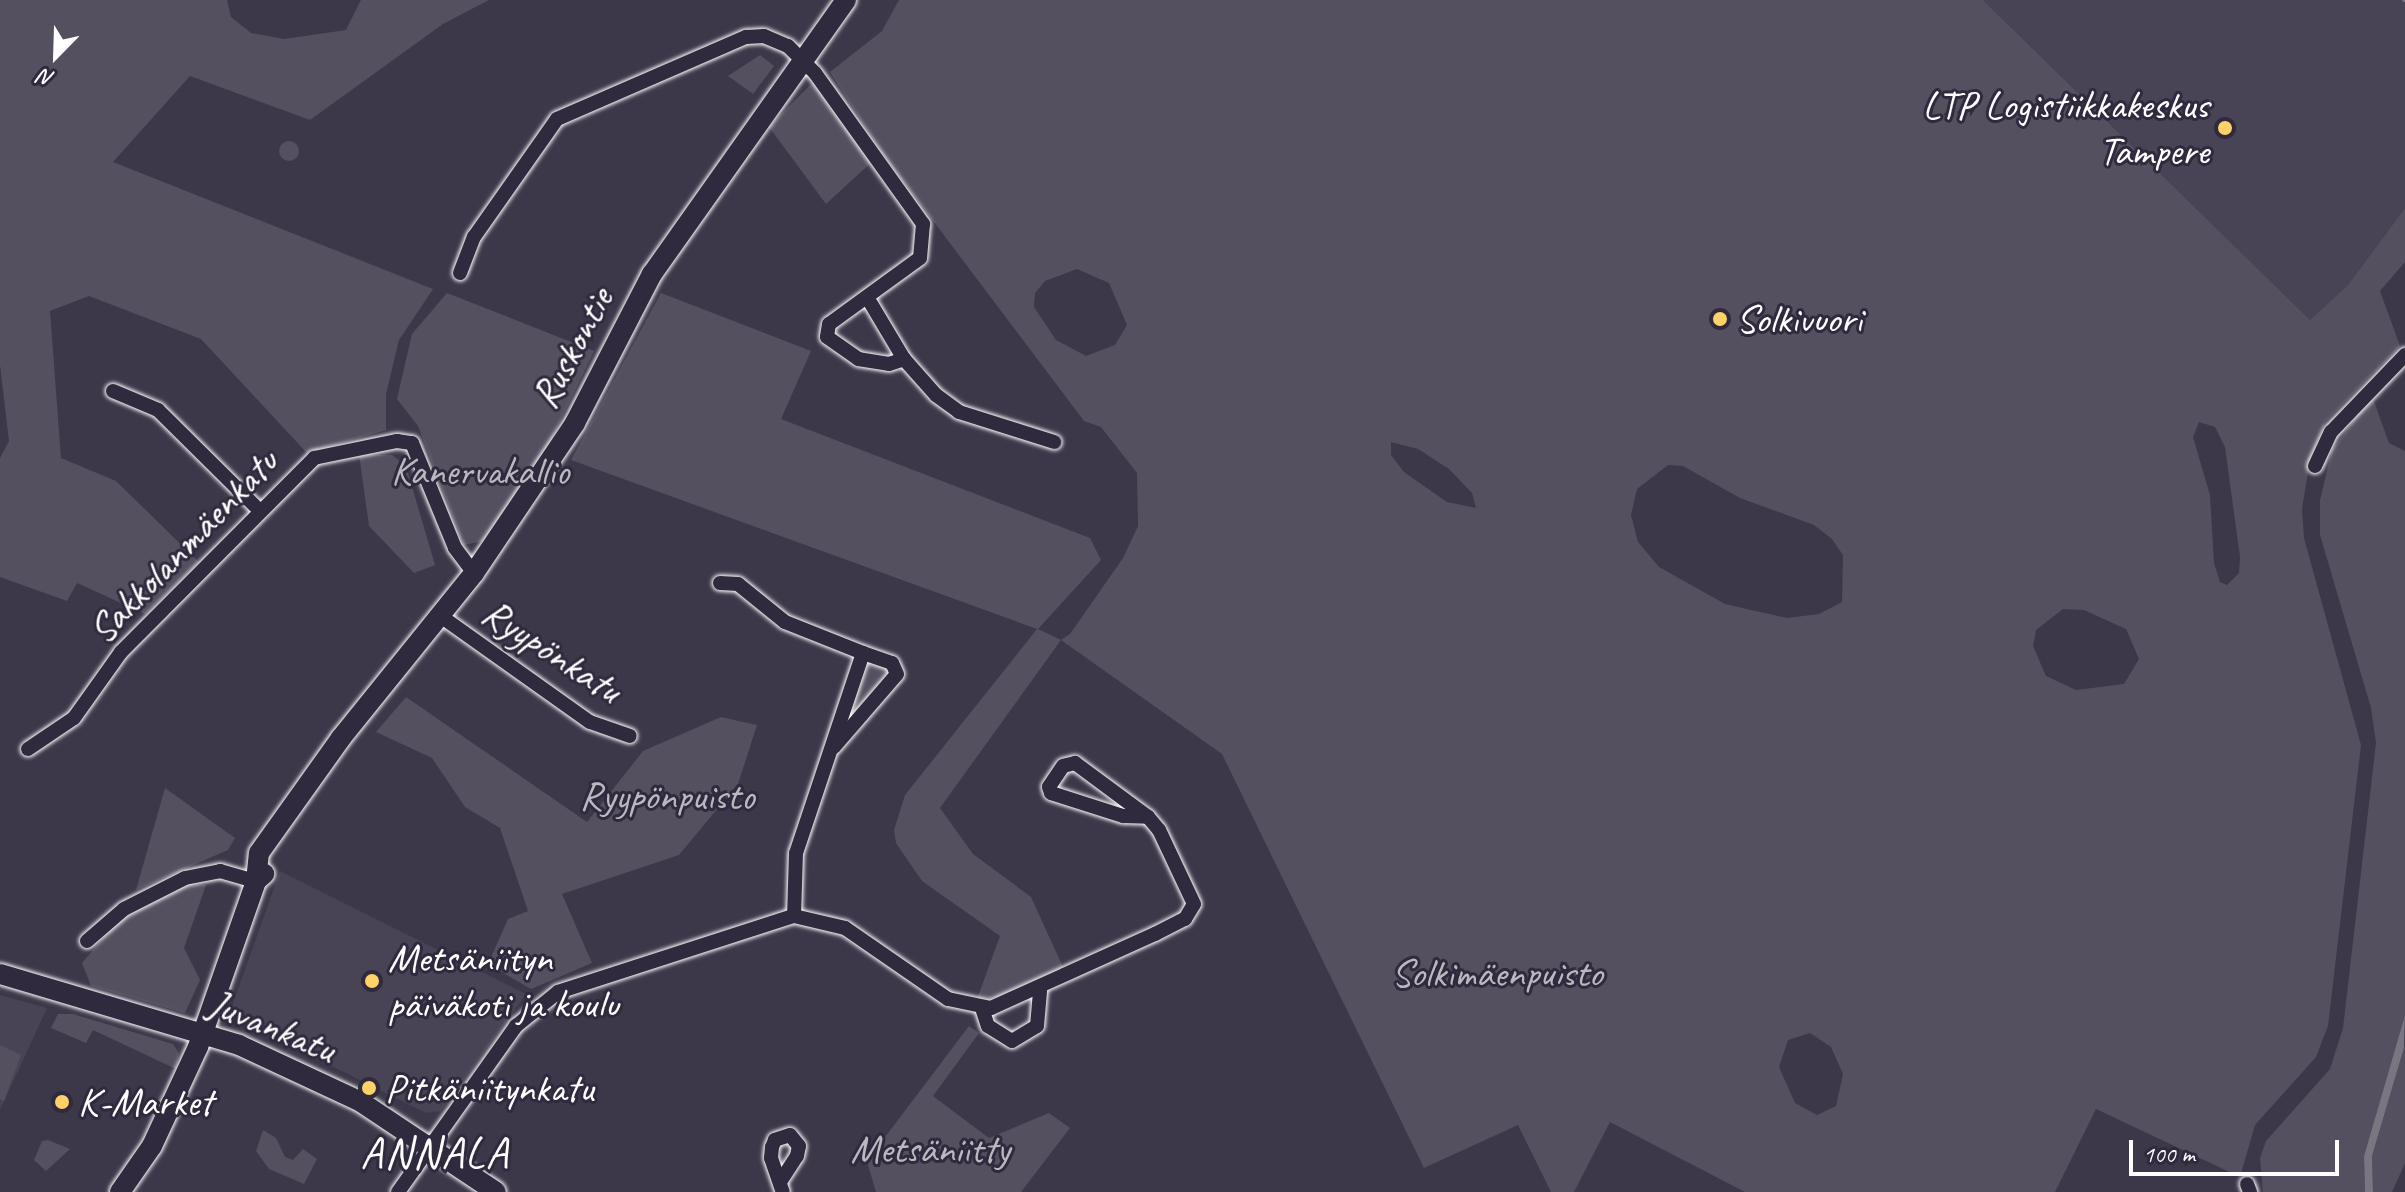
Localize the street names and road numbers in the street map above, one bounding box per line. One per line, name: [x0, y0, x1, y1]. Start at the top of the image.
street label: Ruskontie: [520, 280, 624, 416]
street label: Sakkolanmäenkatu: [78, 438, 288, 654]
street label: Ryypönkatu: [473, 588, 631, 714]
street label: Juvankatu: [202, 979, 342, 1073]

